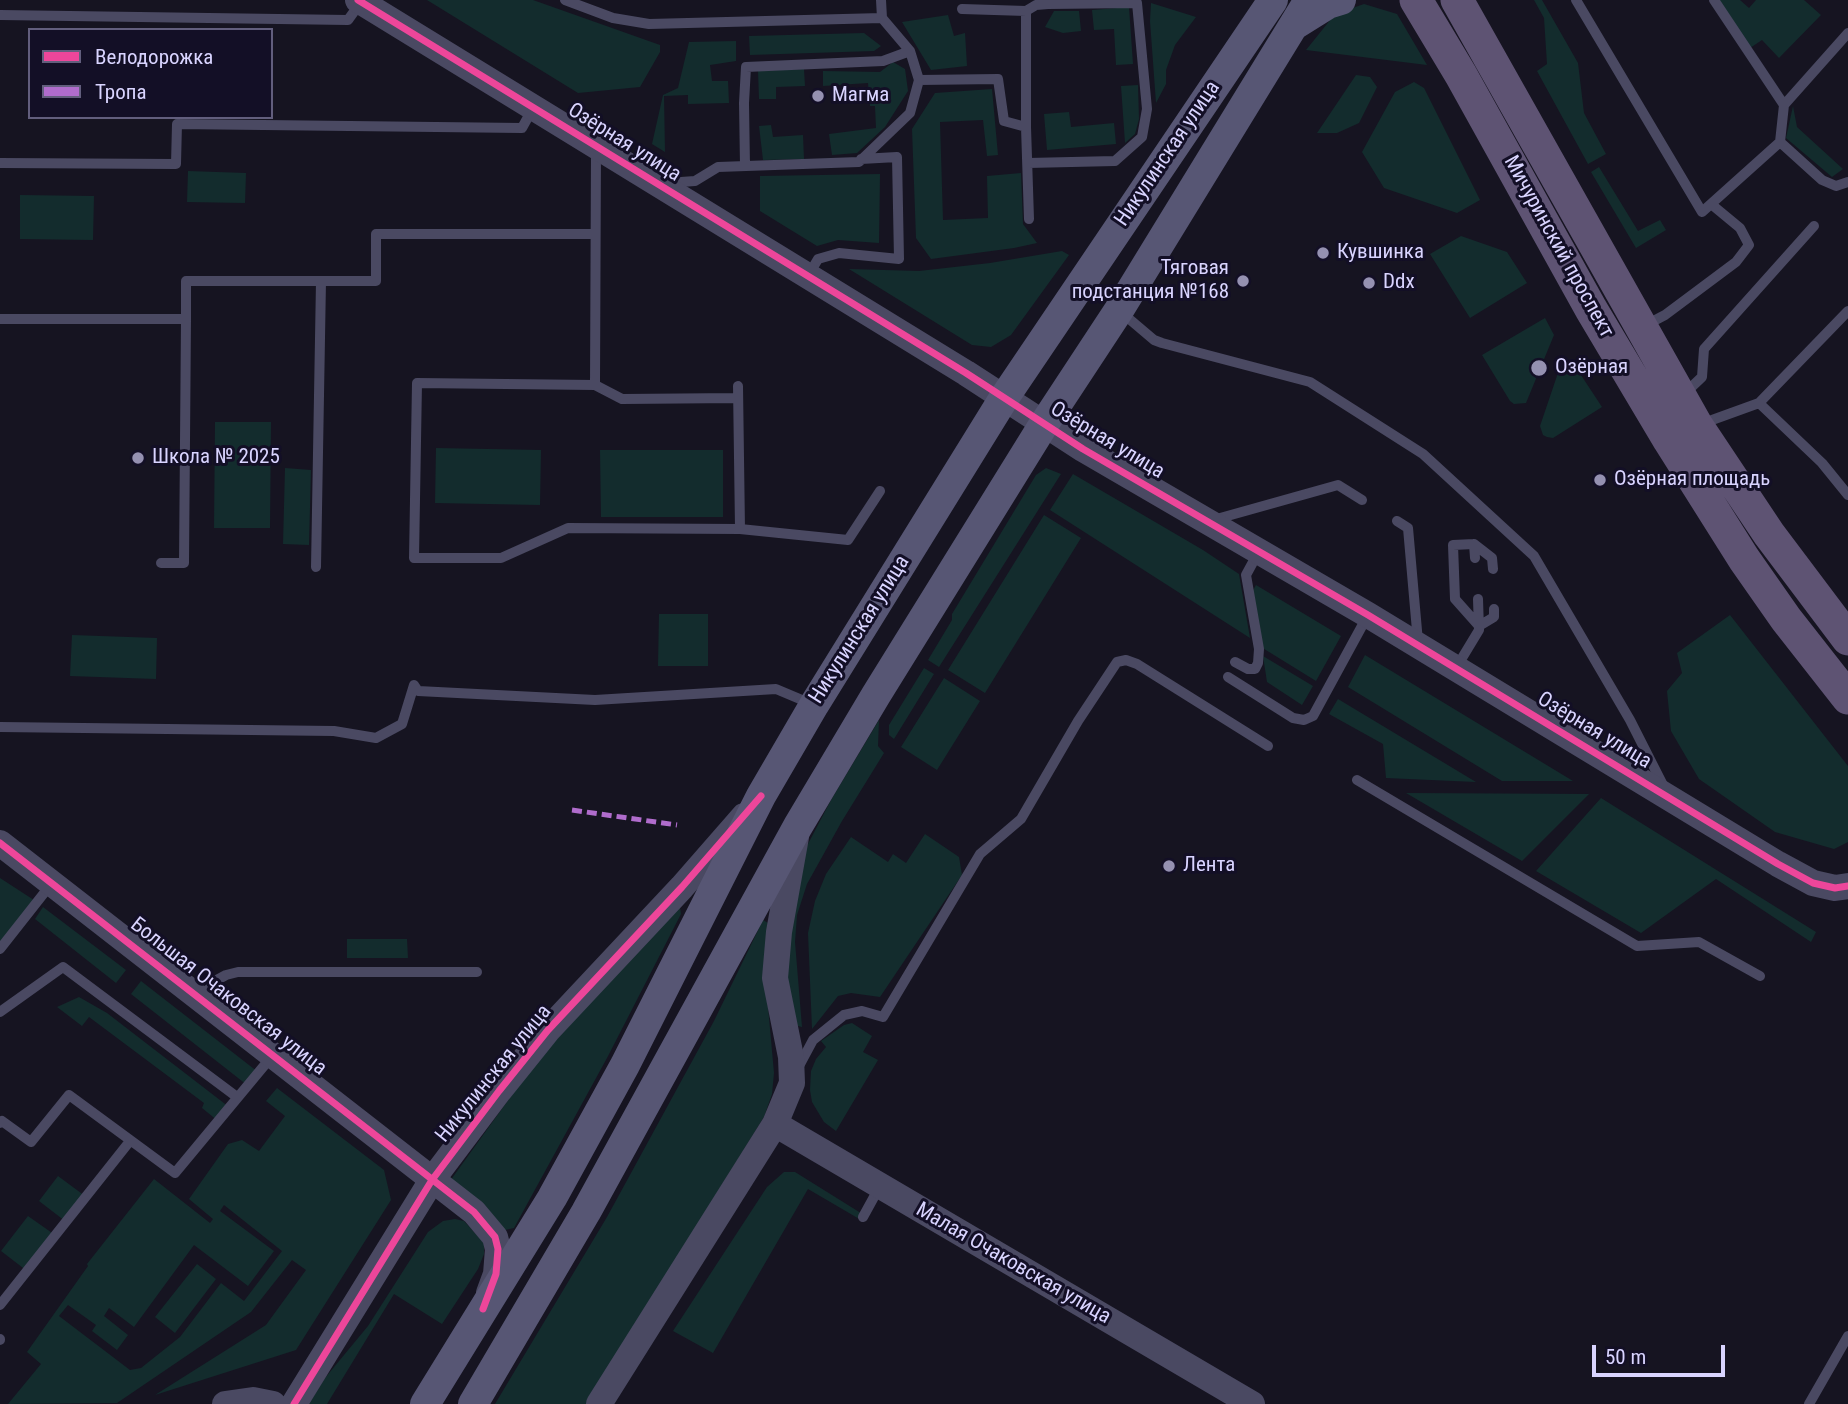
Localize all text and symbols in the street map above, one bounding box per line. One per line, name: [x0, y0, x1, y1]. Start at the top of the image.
legend: [28, 28, 273, 119]
text: Велодорожка: [95, 45, 213, 69]
street label: Никулинская улица: [1110, 77, 1226, 231]
text: Тропа: [95, 80, 146, 104]
place label: Магма: [832, 83, 889, 109]
marker: Магма: [810, 88, 826, 104]
street label: Озёрная улица: [563, 98, 685, 188]
street label: Мичуринский проспект: [1498, 152, 1618, 342]
place label: Кувшинка: [1337, 240, 1424, 266]
marker: Кувшинка: [1315, 245, 1331, 261]
place label: Тяговая подстанция №168: [1072, 256, 1229, 306]
place label: Ddx: [1383, 270, 1415, 296]
marker: Тяговая подстанция №168: [1235, 273, 1251, 289]
marker: Ddx: [1361, 275, 1377, 291]
place label: Озёрная: [1555, 355, 1628, 381]
marker: Озёрная: [1529, 358, 1549, 378]
street label: Озёрная улица: [1045, 397, 1169, 485]
place label: Школа № 2025: [152, 445, 280, 471]
marker: Школа № 2025: [130, 450, 146, 466]
place label: Озёрная площадь: [1614, 467, 1770, 493]
marker: Озёрная площадь: [1592, 472, 1608, 488]
street label: Никулинская улица: [804, 551, 916, 709]
street label: Озёрная улица: [1532, 687, 1656, 775]
place label: Лента: [1183, 853, 1235, 879]
marker: Лента: [1161, 858, 1177, 874]
street label: Большая Очаковская улица: [125, 913, 331, 1081]
street label: Никулинская улица: [431, 1000, 557, 1148]
street label: Малая Очаковская улица: [911, 1198, 1115, 1330]
scale bar: [1596, 1330, 1729, 1374]
text: 50 m: [1605, 1345, 1646, 1369]

